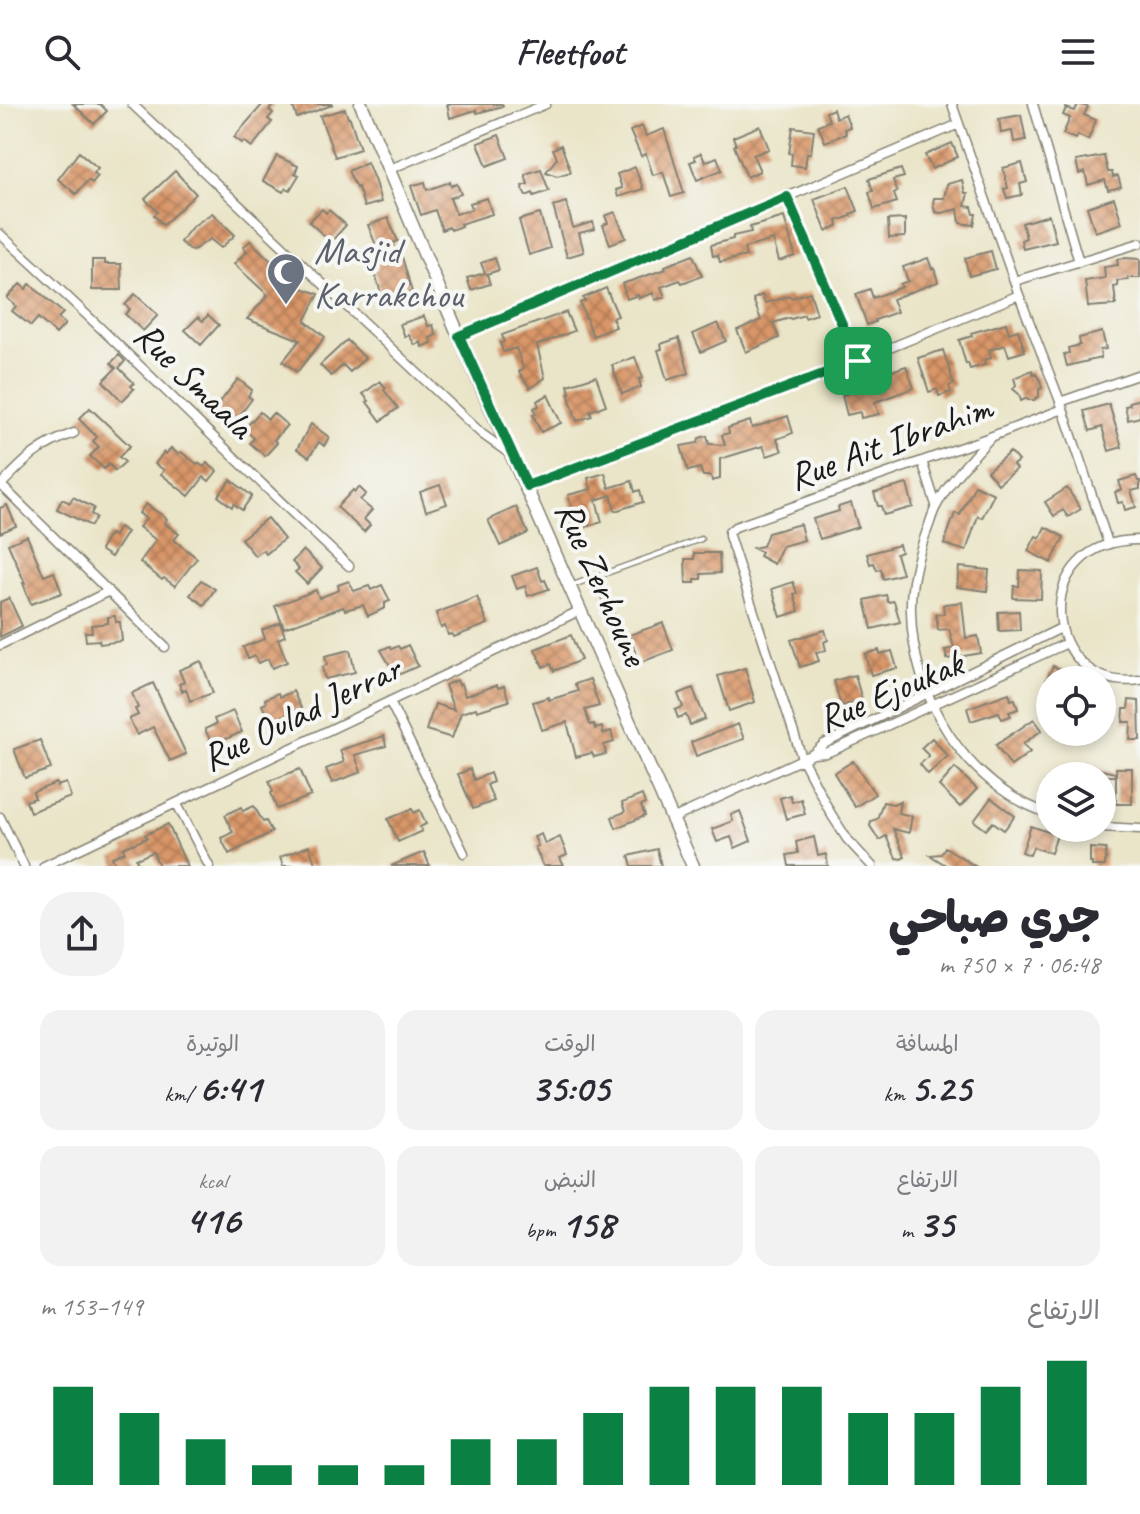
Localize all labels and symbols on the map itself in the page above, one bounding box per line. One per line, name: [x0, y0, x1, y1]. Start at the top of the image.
place label: Masjid Karrakchou: [314, 227, 465, 318]
mosque icon: Masjid Karrakchou: [265, 251, 307, 306]
street label: Rue Smaala: [124, 312, 266, 450]
pin: [824, 327, 892, 395]
street label: Rue Ait Ibrahim: [782, 383, 1001, 500]
street label: Rue Zerhoune: [545, 494, 660, 675]
street label: Rue Ejoukak: [810, 638, 973, 743]
street label: Rue Oulad Jerrar: [194, 644, 410, 781]

